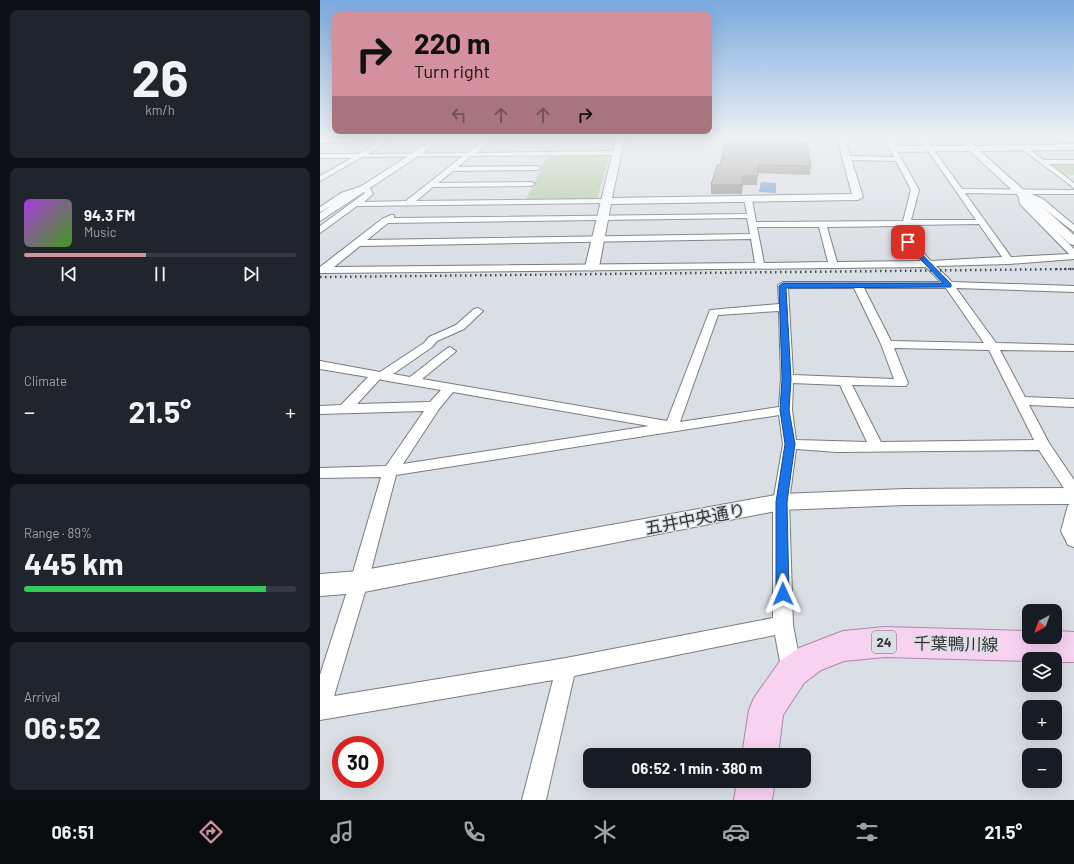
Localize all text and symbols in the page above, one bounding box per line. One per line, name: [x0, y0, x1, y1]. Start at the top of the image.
text: 220 m: [414, 26, 490, 60]
icon: right: [348, 28, 400, 80]
text: 26: [131, 45, 189, 107]
text: Turn right: [414, 60, 490, 82]
text: km/h: [145, 102, 175, 118]
icon: left: [448, 104, 470, 126]
icon: ahead: [490, 104, 512, 126]
icon: ahead: [532, 104, 554, 126]
icon: right: [574, 104, 596, 126]
text: 94.3 FM: [84, 206, 135, 224]
text: Music: [84, 224, 117, 240]
pin: [891, 225, 925, 259]
icon: arrive: [897, 231, 919, 253]
icon: previous: [58, 263, 80, 285]
icon: pause: [149, 263, 171, 285]
icon: next: [240, 263, 262, 285]
text: Climate: [24, 373, 67, 389]
text: 21.5°: [129, 393, 191, 429]
text: −: [24, 398, 35, 424]
text: +: [285, 398, 296, 424]
street label: 五井中央通り: [643, 498, 747, 538]
text: Range · 89%: [24, 525, 92, 541]
text: 445 km: [24, 545, 124, 581]
position arrow: [762, 573, 804, 615]
north arrow: [1022, 604, 1062, 644]
map controls: [1022, 604, 1062, 788]
road number: 24: [872, 631, 896, 653]
street label: 千葉鴨川線: [913, 632, 999, 654]
button: layers: [1022, 652, 1062, 692]
text: Arrival: [24, 689, 60, 705]
button: +: [1022, 700, 1062, 740]
text: 06:52: [24, 709, 101, 745]
speed limit sign: 30: [332, 736, 384, 788]
button: −: [1022, 748, 1062, 788]
text: 06:52 · 1 min · 380 m: [632, 759, 762, 777]
icon: directions: [197, 818, 225, 846]
icon: music: [328, 818, 356, 846]
icon: phone: [460, 818, 488, 846]
icon: climate: [591, 818, 619, 846]
icon: car: [722, 818, 750, 846]
icon: filters: [853, 818, 881, 846]
text: 06:51: [52, 821, 94, 843]
text: 21.5°: [985, 821, 1022, 843]

